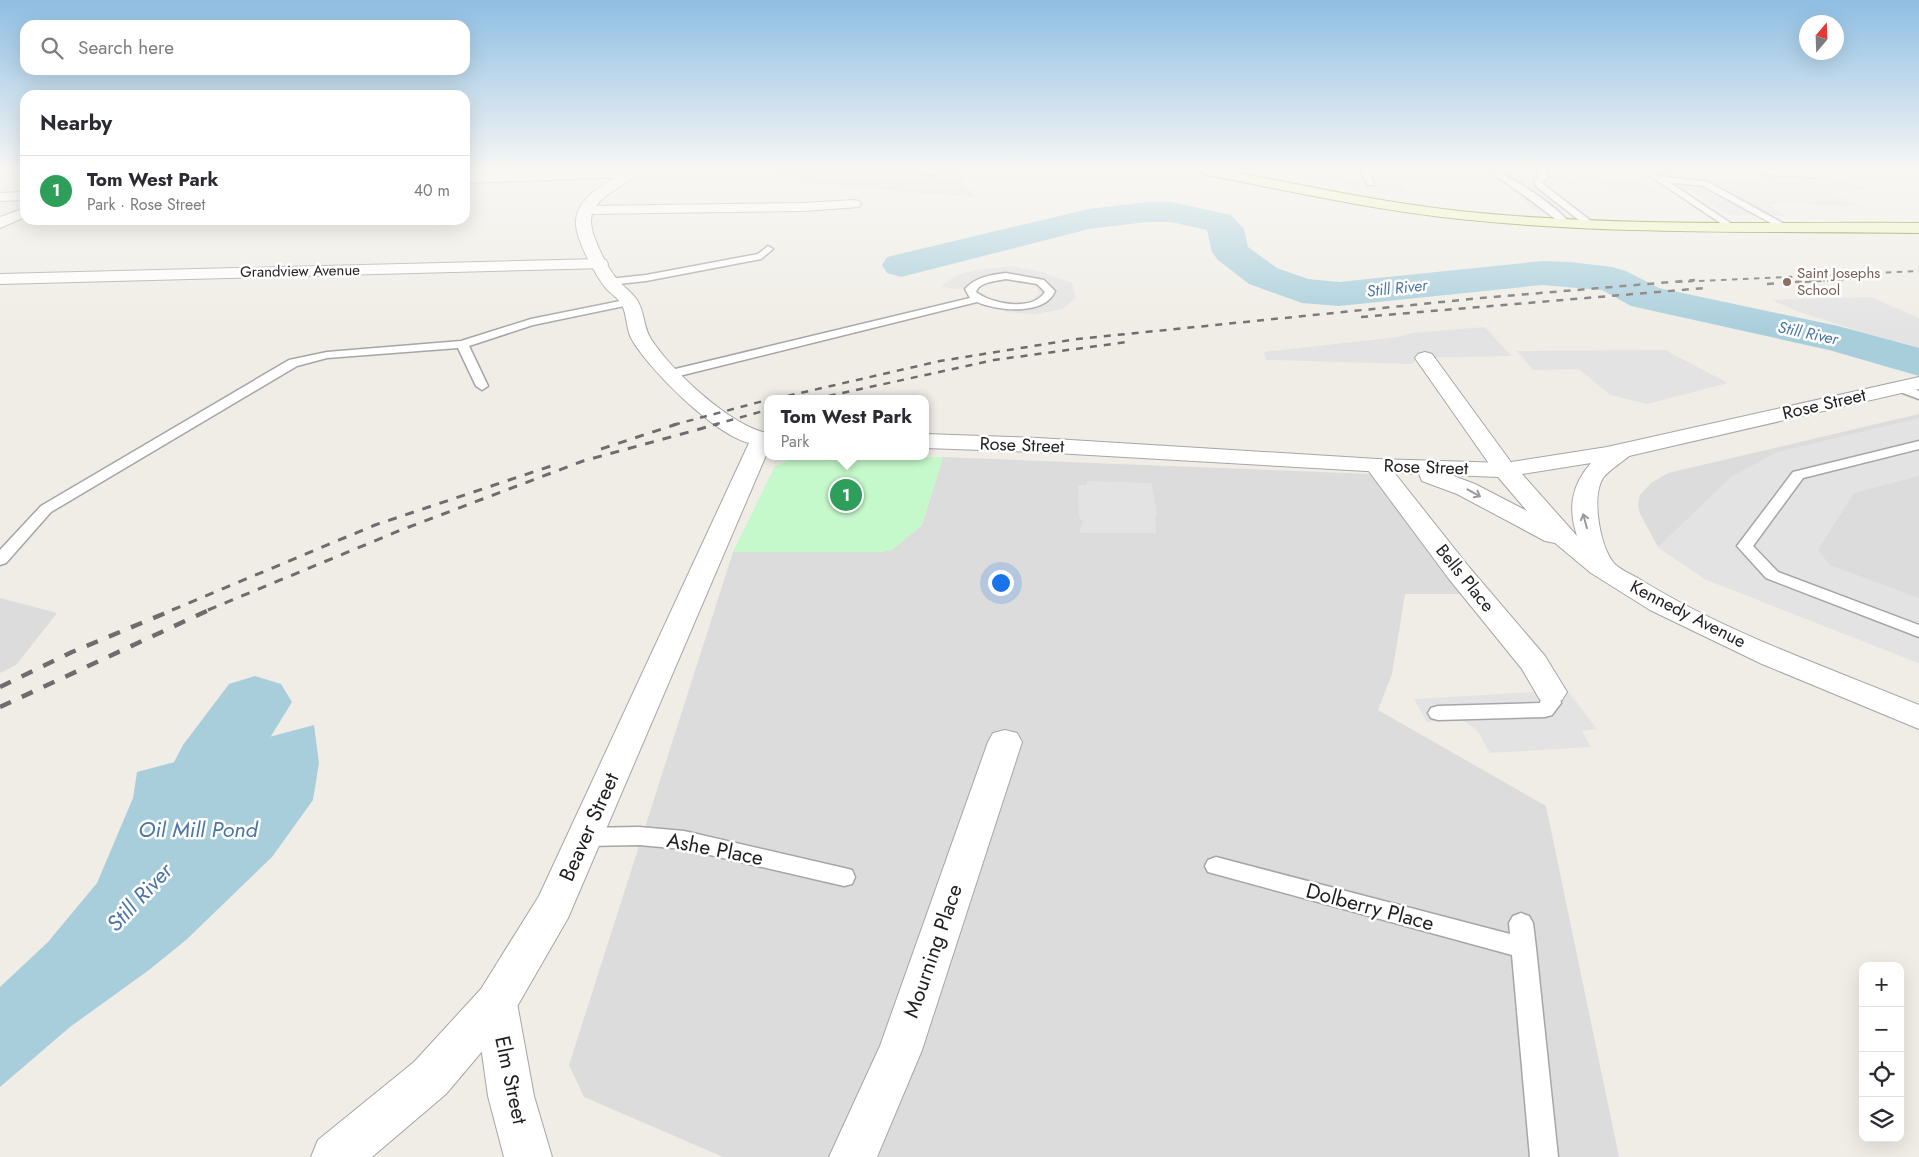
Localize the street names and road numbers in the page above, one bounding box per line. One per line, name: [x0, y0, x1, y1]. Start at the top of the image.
street label: Grandview Avenue: [240, 259, 360, 283]
street label: Rose Street: [1780, 382, 1869, 426]
street label: Rose Street: [979, 431, 1065, 459]
street label: Rose Street: [1383, 453, 1469, 481]
street label: Bells Place: [1429, 538, 1501, 618]
street label: Kennedy Avenue: [1626, 574, 1750, 654]
street label: Beaver Street: [552, 768, 626, 886]
street label: Ashe Place: [664, 825, 766, 873]
street label: Dolberry Place: [1303, 876, 1437, 939]
street label: Mourning Place: [896, 880, 970, 1022]
street label: Elm Street: [487, 1033, 535, 1127]

